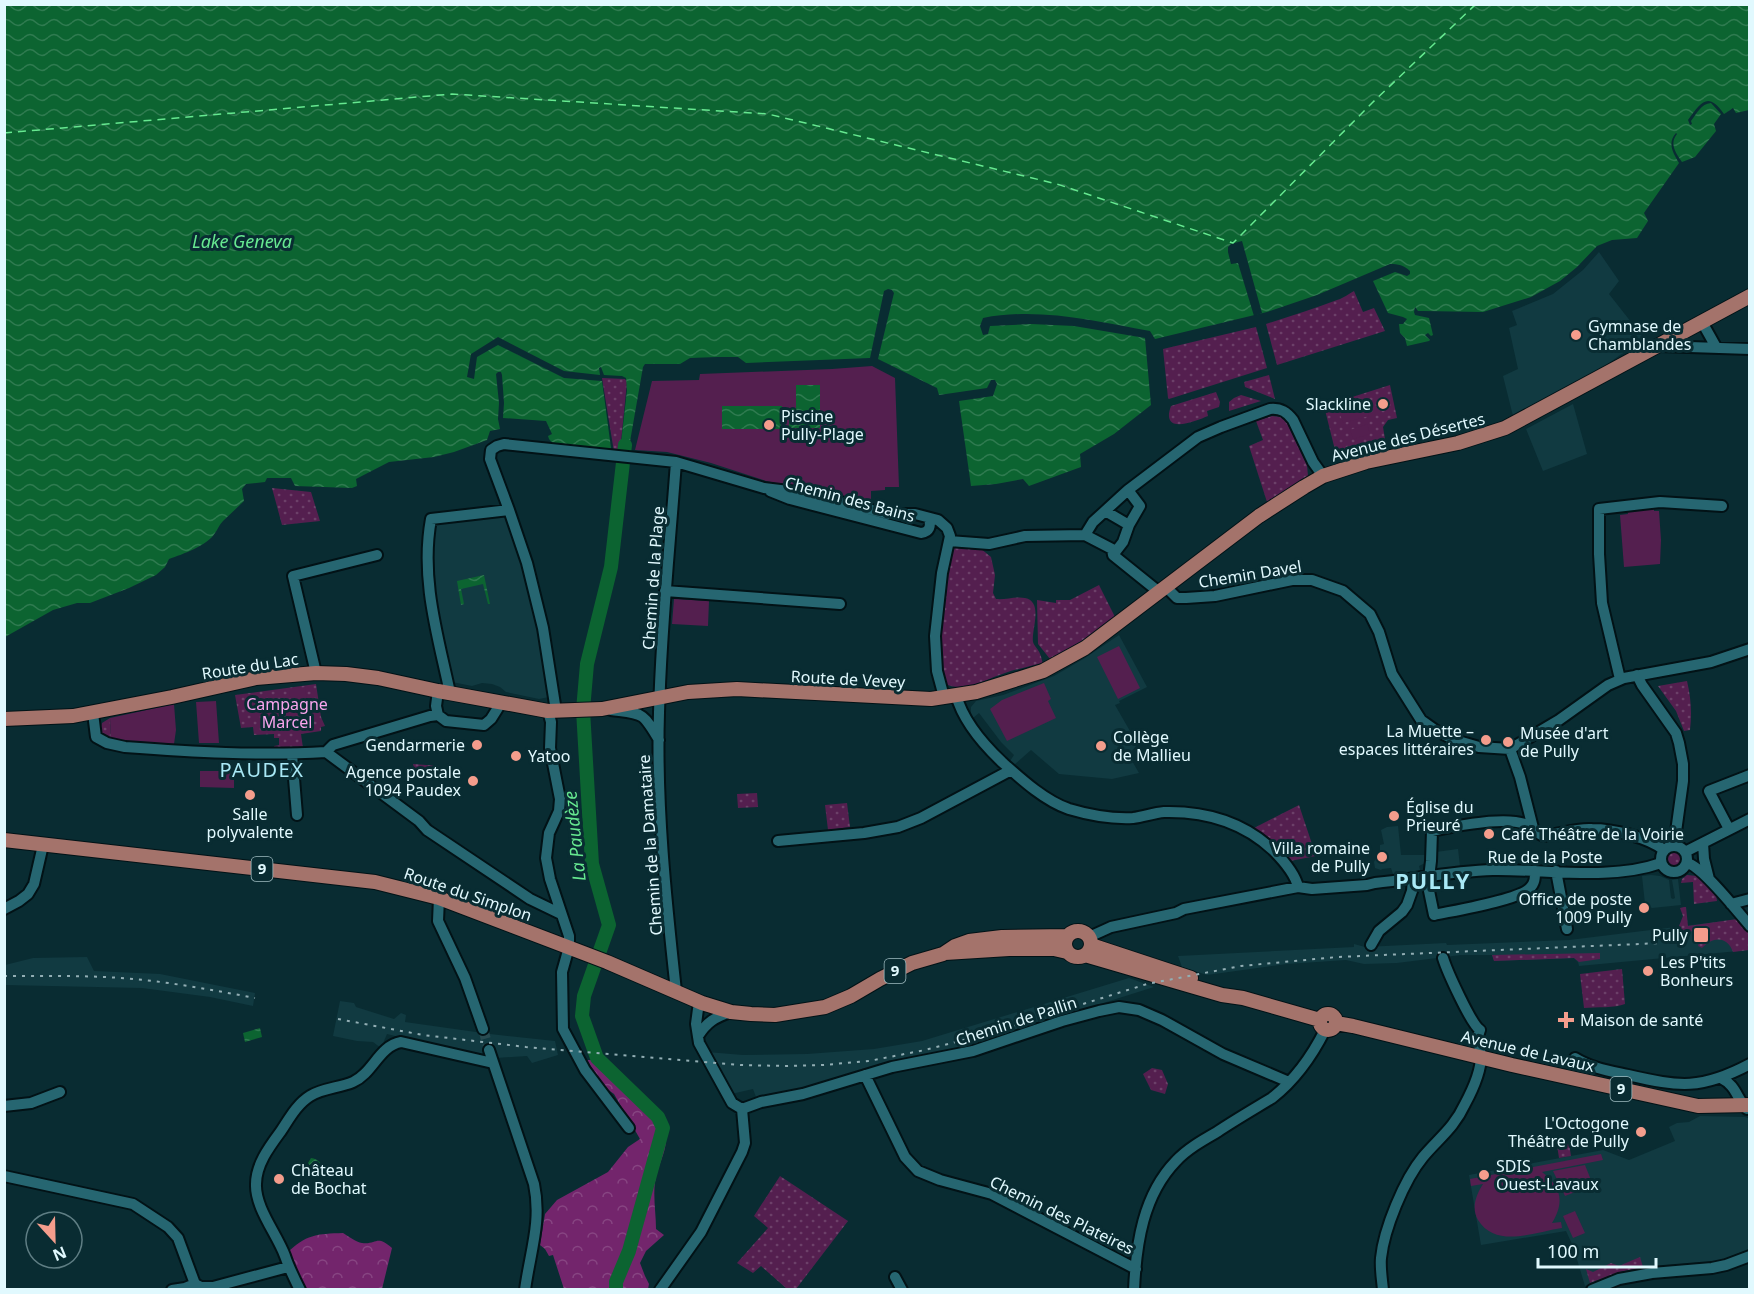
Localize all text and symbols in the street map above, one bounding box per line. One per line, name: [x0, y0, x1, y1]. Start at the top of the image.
water label: Lake Geneva: [192, 229, 292, 253]
place label: Gymnase de Chamblandes: [1588, 315, 1691, 355]
marker: Gymnase de Chamblandes: [1569, 328, 1583, 342]
place label: Slackline: [1306, 393, 1371, 415]
marker: Slackline: [1376, 397, 1390, 411]
place label: Piscine Pully-Plage: [781, 405, 864, 445]
street label: Avenue des Désertes: [1329, 407, 1487, 467]
marker: Piscine Pully-Plage: [762, 418, 776, 432]
street label: Chemin des Bains: [782, 471, 918, 527]
street label: Chemin de la Plage: [637, 505, 669, 651]
street label: Chemin Davel: [1197, 555, 1303, 593]
street label: Route du Lac: [200, 647, 300, 684]
street label: Route de Vevey: [790, 665, 907, 693]
park label: Campagne Marcel: [246, 693, 328, 733]
place label: La Muette – espaces littéraires: [1339, 720, 1474, 760]
place label: Musée d'art de Pully: [1520, 722, 1609, 762]
place label: Collège de Mallieu: [1113, 726, 1191, 766]
marker: La Muette – espaces littéraires: [1479, 733, 1493, 747]
place label: Gendarmerie: [365, 734, 465, 756]
marker: Musée d'art de Pully: [1501, 735, 1515, 749]
marker: Gendarmerie: [470, 738, 484, 752]
marker: Collège de Mallieu: [1094, 739, 1108, 753]
place label: Yatoo: [528, 745, 570, 767]
marker: Yatoo: [509, 749, 523, 763]
street label: Chemin de la Damataire: [633, 754, 667, 936]
district label: PAUDEX: [220, 756, 304, 783]
place label: Agence postale 1094 Paudex: [346, 761, 462, 801]
marker: Agence postale 1094 Paudex: [466, 774, 480, 788]
marker: Salle polyvalente: [243, 788, 257, 802]
water label: La Paudèze: [557, 790, 591, 882]
place label: Église du Prieuré: [1406, 796, 1474, 836]
place label: Salle polyvalente: [207, 803, 293, 843]
marker: Église du Prieuré: [1387, 809, 1401, 823]
place label: Café Théâtre de la Voirie: [1501, 823, 1684, 845]
marker: Café Théâtre de la Voirie: [1482, 827, 1496, 841]
place label: Villa romaine de Pully: [1272, 837, 1371, 877]
street label: Rue de la Poste: [1487, 846, 1603, 868]
marker: Villa romaine de Pully: [1375, 850, 1389, 864]
road number: 9: [252, 857, 272, 881]
street label: Route du Simplon: [401, 862, 535, 926]
district label: PULLY: [1395, 865, 1471, 895]
place label: Office de poste 1009 Pully: [1518, 888, 1633, 928]
marker: Office de poste 1009 Pully: [1637, 901, 1651, 915]
place label: Pully: [1652, 924, 1689, 946]
marker: Pully: [1692, 926, 1710, 944]
place label: Les P'tits Bonheurs: [1660, 951, 1733, 991]
road number: 9: [884, 959, 906, 983]
marker: Les P'tits Bonheurs: [1641, 964, 1655, 978]
street label: Chemin de Pallin: [953, 991, 1079, 1051]
place label: Maison de santé: [1580, 1009, 1703, 1031]
marker: Maison de santé: [1557, 1011, 1575, 1029]
street label: Avenue de Lavaux: [1459, 1025, 1597, 1077]
road number: 9: [1610, 1077, 1632, 1101]
place label: L'Octogone Théâtre de Pully: [1508, 1112, 1630, 1152]
marker: L'Octogone Théâtre de Pully: [1634, 1125, 1648, 1139]
place label: SDIS Ouest-Lavaux: [1496, 1155, 1599, 1195]
place label: Château de Bochat: [291, 1159, 367, 1199]
marker: SDIS Ouest-Lavaux: [1477, 1168, 1491, 1182]
street label: Chemin des Plateires: [986, 1171, 1138, 1259]
marker: Château de Bochat: [272, 1172, 286, 1186]
north arrow: [24, 1210, 84, 1270]
scale bar: [1538, 1231, 1656, 1269]
text: 100 m: [1547, 1239, 1599, 1263]
text: N: [49, 1241, 70, 1267]

